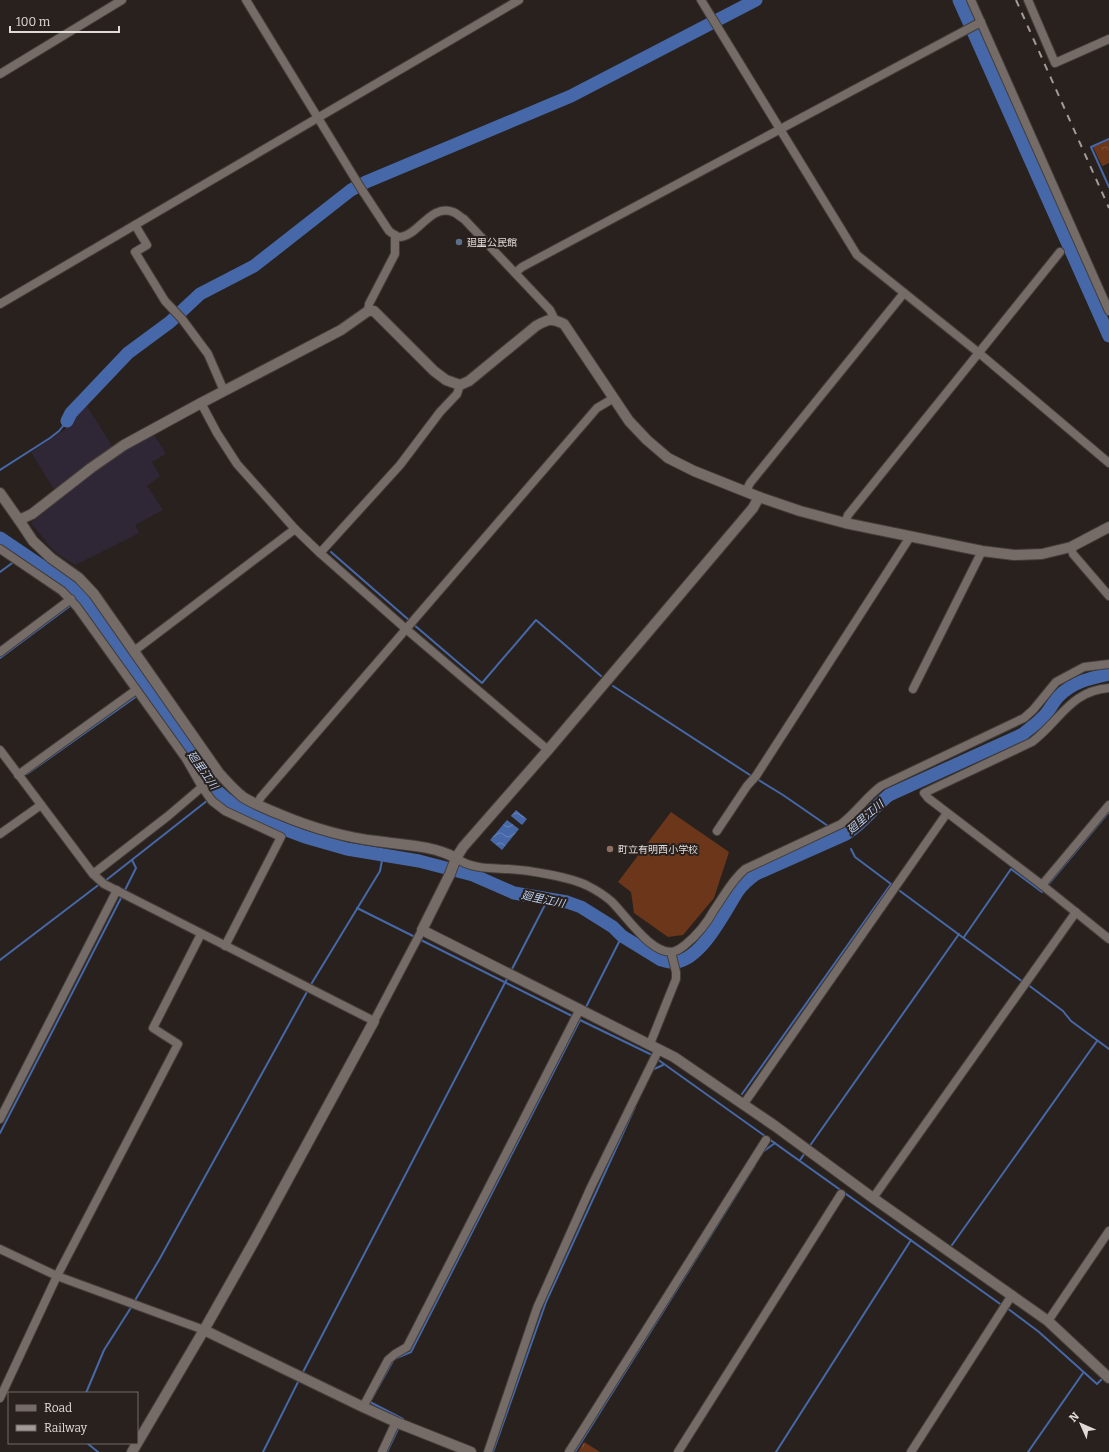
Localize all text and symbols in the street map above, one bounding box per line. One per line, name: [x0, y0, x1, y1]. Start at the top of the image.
scale bar: [10, 8, 119, 34]
text: 100 m: [16, 15, 51, 29]
marker: 廻里公民館: [454, 237, 464, 247]
place label: 廻里公民館: [467, 237, 517, 249]
water label: 廻里江川: [185, 749, 221, 793]
water label: 廻里江川: [844, 797, 887, 837]
marker: 町立有明西小学校: [605, 844, 615, 854]
place label: 町立有明西小学校: [618, 844, 698, 856]
water label: 廻里江川: [520, 889, 567, 911]
legend: [8, 1392, 138, 1444]
text: Road: [44, 1401, 72, 1415]
north arrow: [1061, 1404, 1101, 1444]
text: N: [1067, 1409, 1082, 1425]
text: Railway: [44, 1421, 88, 1435]

